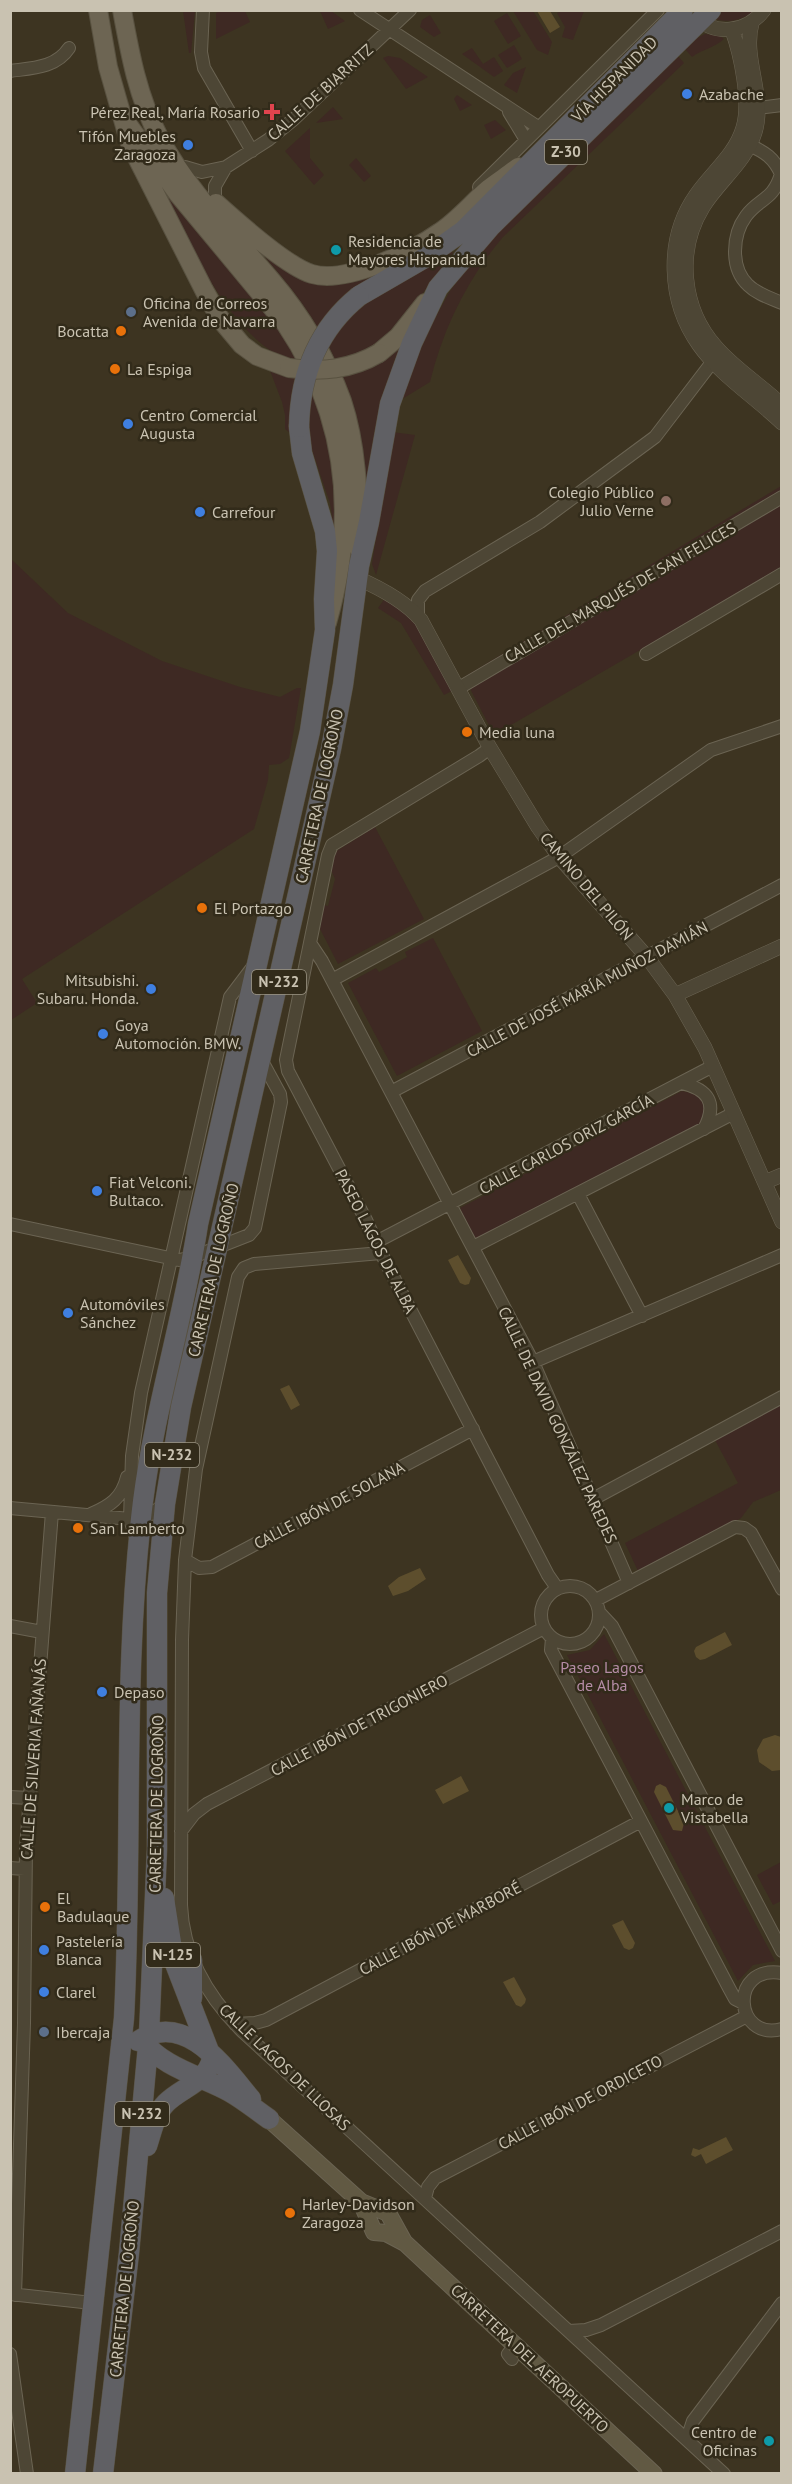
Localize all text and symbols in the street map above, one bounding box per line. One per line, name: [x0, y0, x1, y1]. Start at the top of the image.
street label: VÍA HISPANIDAD: [566, 32, 661, 127]
street label: CALLE DE BIARRITZ: [263, 39, 377, 145]
place label: Azabache: [699, 84, 764, 104]
marker: Azabache: [680, 87, 694, 101]
place label: Pérez Real, María Rosario: [90, 102, 260, 122]
marker: Pérez Real, María Rosario: [265, 105, 279, 119]
place label: Tifón Muebles Zaragoza: [79, 126, 176, 164]
marker: Tifón Muebles Zaragoza: [181, 138, 195, 152]
road number: Z-30: [545, 140, 587, 164]
place label: Residencia de Mayores Hispanidad: [348, 231, 486, 269]
marker: Residencia de Mayores Hispanidad: [329, 243, 343, 257]
place label: Oficina de Correos Avenida de Navarra: [143, 293, 276, 331]
marker: Oficina de Correos Avenida de Navarra: [124, 305, 138, 319]
place label: Bocatta: [57, 321, 109, 341]
marker: Bocatta: [114, 324, 128, 338]
place label: La Espiga: [127, 359, 192, 379]
marker: La Espiga: [108, 362, 122, 376]
place label: Centro Comercial Augusta: [140, 405, 257, 443]
marker: Centro Comercial Augusta: [121, 417, 135, 431]
place label: Colegio Público Julio Verne: [548, 482, 654, 520]
marker: Colegio Público Julio Verne: [659, 494, 673, 508]
place label: Carrefour: [212, 502, 276, 522]
marker: Carrefour: [193, 505, 207, 519]
street label: CALLE DEL MARQUÉS DE SAN FELICES: [501, 517, 739, 667]
street label: CARRETERA DE LOGROÑO: [291, 707, 347, 885]
place label: Media luna: [479, 722, 555, 742]
marker: Media luna: [460, 725, 474, 739]
street label: CAMINO DEL PILÓN: [536, 828, 638, 944]
place label: El Portazgo: [214, 898, 292, 918]
marker: El Portazgo: [195, 901, 209, 915]
street label: CALLE DE JOSÉ MARÍA MUÑOZ DAMIÁN: [463, 917, 711, 1061]
place label: Mitsubishi. Subaru. Honda.: [37, 970, 139, 1008]
road number: N-232: [252, 970, 306, 994]
marker: Mitsubishi. Subaru. Honda.: [144, 982, 158, 996]
place label: Goya Automoción. BMW.: [115, 1015, 241, 1053]
marker: Goya Automoción. BMW.: [96, 1027, 110, 1041]
street label: CALLE CARLOS ORIZ GARCÍA: [475, 1089, 657, 1198]
street label: PASEO LAGOS DE ALBA: [331, 1165, 421, 1317]
place label: Fiat Velconi. Bultaco.: [109, 1172, 192, 1210]
street label: CARRETERA DE LOGROÑO: [183, 1181, 243, 1359]
marker: Fiat Velconi. Bultaco.: [90, 1184, 104, 1198]
place label: Automóviles Sánchez: [80, 1294, 165, 1332]
street label: CALLE DE DAVID GONZÁLEZ PAREDES: [494, 1303, 622, 1547]
marker: Automóviles Sánchez: [61, 1306, 75, 1320]
road number: N-232: [145, 1443, 199, 1467]
street label: CALLE IBÓN DE SOLANA: [250, 1456, 408, 1553]
place label: San Lamberto: [90, 1518, 185, 1538]
marker: San Lamberto: [71, 1521, 85, 1535]
park label: Paseo Lagos de Alba: [560, 1657, 644, 1695]
street label: CALLE DE SILVERIA FAÑANÁS: [16, 1658, 50, 1860]
street label: CALLE IBÓN DE TRIGONIERO: [267, 1670, 451, 1780]
place label: Depaso: [114, 1682, 165, 1702]
marker: Depaso: [95, 1685, 109, 1699]
street label: CARRETERA DE LOGROÑO: [144, 1715, 168, 1893]
place label: Marco de Vistabella: [680, 1789, 749, 1827]
marker: Marco de Vistabella: [662, 1801, 676, 1815]
street label: CALLE IBÓN DE MARBORÉ: [356, 1877, 524, 1979]
place label: El Badulaque: [57, 1888, 129, 1926]
marker: El Badulaque: [38, 1900, 52, 1914]
place label: Pastelería Blanca: [56, 1931, 123, 1969]
marker: Pastelería Blanca: [37, 1943, 51, 1957]
road number: N-125: [146, 1943, 200, 1967]
place label: Clarel: [56, 1982, 96, 2002]
marker: Clarel: [37, 1985, 51, 1999]
street label: CALLE LAGOS DE LLOSAS: [215, 1999, 355, 2135]
place label: Ibercaja: [56, 2022, 110, 2042]
marker: Ibercaja: [37, 2025, 51, 2039]
street label: CALLE IBÓN DE ORDICETO: [494, 2050, 666, 2154]
road number: N-232: [115, 2102, 169, 2126]
place label: Harley-Davidson Zaragoza: [302, 2194, 415, 2232]
street label: CARRETERA DE LOGROÑO: [105, 2199, 143, 2379]
marker: Harley-Davidson Zaragoza: [283, 2206, 297, 2220]
street label: CARRETERA DEL AEROPUERTO: [447, 2279, 613, 2437]
place label: Centro de Oficinas: [691, 2422, 757, 2460]
marker: Centro de Oficinas: [762, 2434, 776, 2448]

